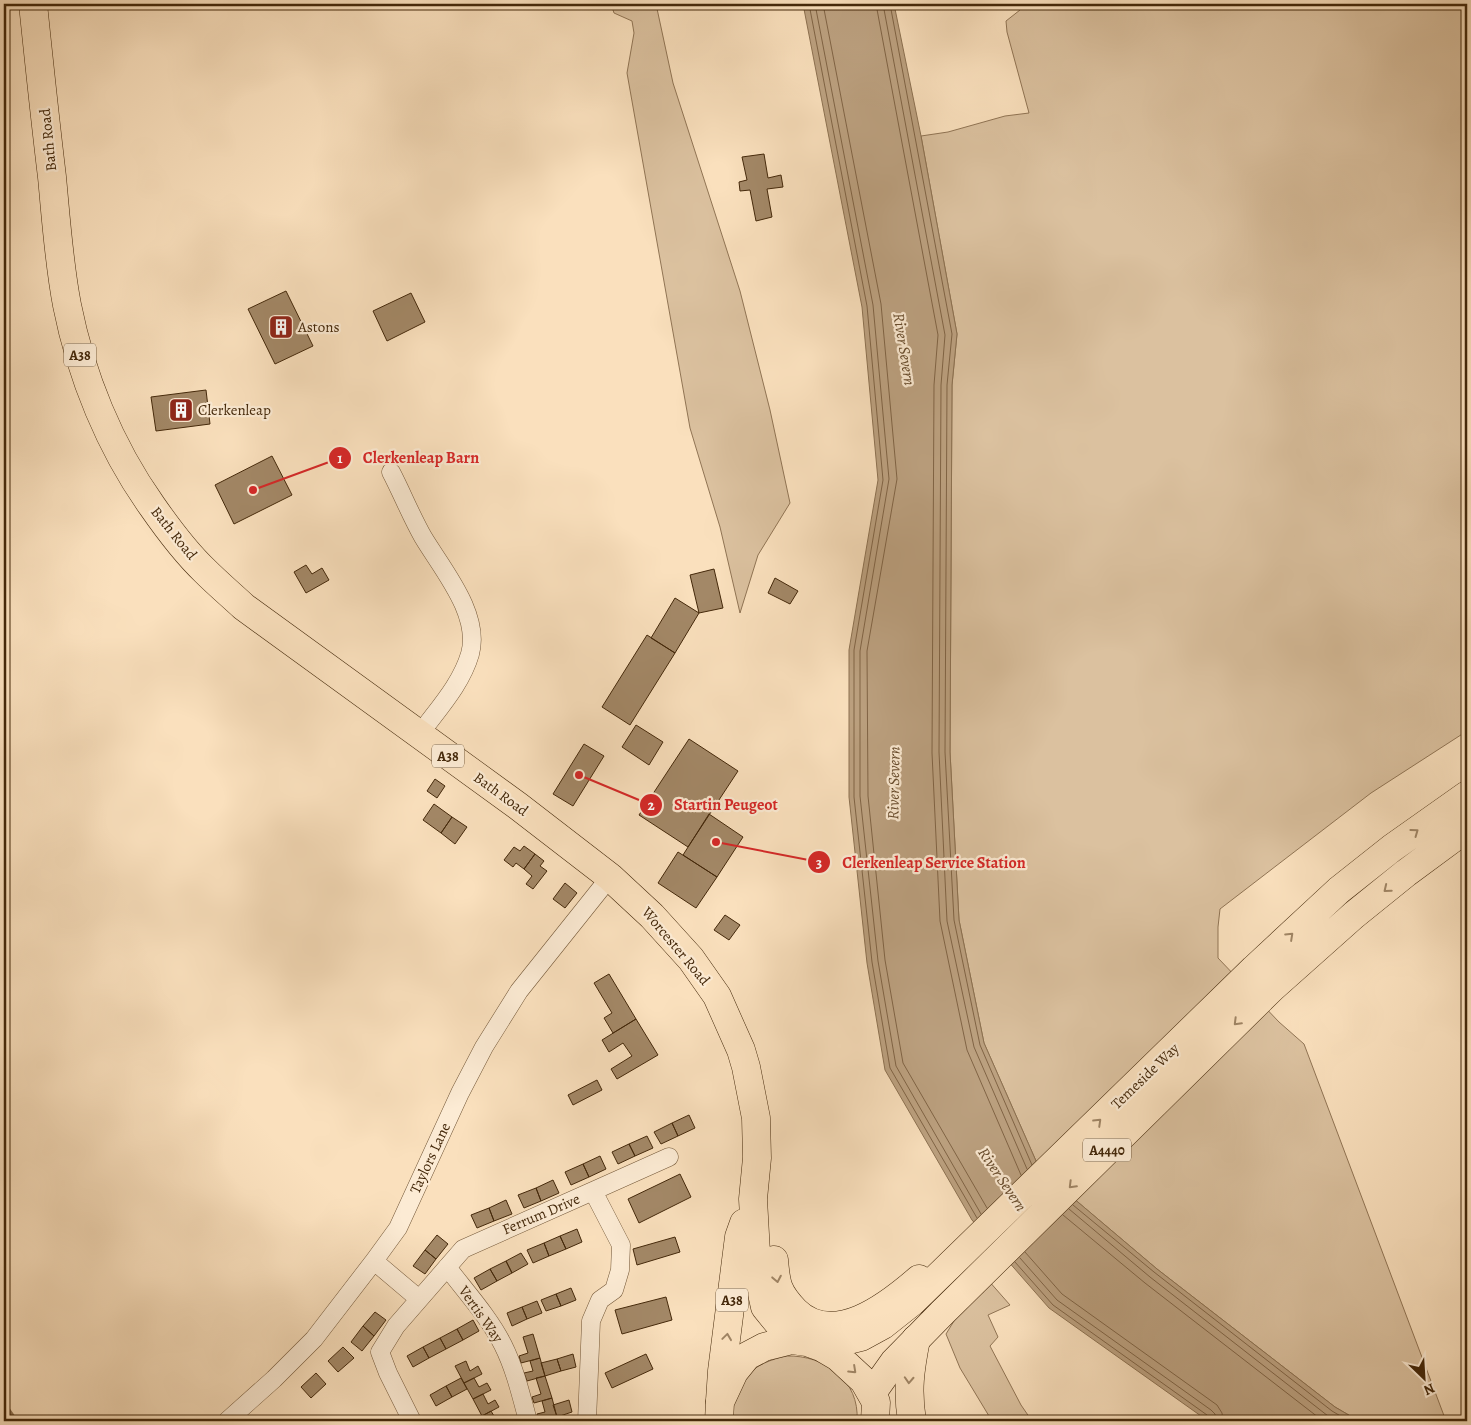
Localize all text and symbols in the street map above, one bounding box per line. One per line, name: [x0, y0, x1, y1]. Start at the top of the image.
street label: Bath Road: [35, 107, 61, 172]
water label: River Severn: [887, 311, 921, 387]
building icon: Astons: [268, 314, 294, 340]
place label: Astons: [297, 317, 339, 337]
road number: A38: [64, 344, 96, 366]
building icon: Clerkenleap: [168, 397, 194, 423]
place label: Clerkenleap: [198, 400, 271, 420]
callout: Clerkenleap Barn: [328, 442, 489, 473]
text: Clerkenleap Barn: [363, 447, 479, 469]
text: 1: [337, 448, 343, 468]
street label: Bath Road: [146, 502, 202, 565]
road number: A38: [432, 744, 464, 768]
water label: River Severn: [882, 746, 906, 820]
street label: Bath Road: [470, 767, 533, 821]
callout: Startin Peugeot: [639, 789, 788, 820]
text: Startin Peugeot: [674, 794, 779, 816]
text: 2: [647, 795, 655, 815]
one-way arrow: [1409, 829, 1418, 838]
callout: Clerkenleap Service Station: [807, 847, 1035, 878]
text: Clerkenleap Service Station: [842, 852, 1026, 874]
text: 3: [816, 853, 822, 873]
one-way arrow: [1383, 883, 1392, 892]
street label: Worcester Road: [637, 902, 715, 990]
one-way arrow: [1284, 933, 1293, 942]
one-way arrow: [1234, 1016, 1243, 1025]
street label: Temeside Way: [1107, 1038, 1184, 1114]
street label: Taylors Lane: [405, 1119, 455, 1197]
one-way arrow: [1092, 1119, 1101, 1128]
road number: A4440: [1083, 1138, 1131, 1162]
water label: River Severn: [973, 1143, 1032, 1216]
one-way arrow: [1068, 1179, 1077, 1188]
street label: Ferrum Drive: [499, 1189, 583, 1239]
one-way arrow: [771, 1275, 782, 1283]
street label: Vertis Way: [454, 1281, 508, 1347]
road number: A38: [716, 1288, 748, 1312]
one-way arrow: [721, 1332, 732, 1340]
north arrow: [1398, 1352, 1448, 1402]
one-way arrow: [847, 1364, 856, 1373]
one-way arrow: [904, 1376, 915, 1384]
text: N: [1421, 1379, 1438, 1400]

